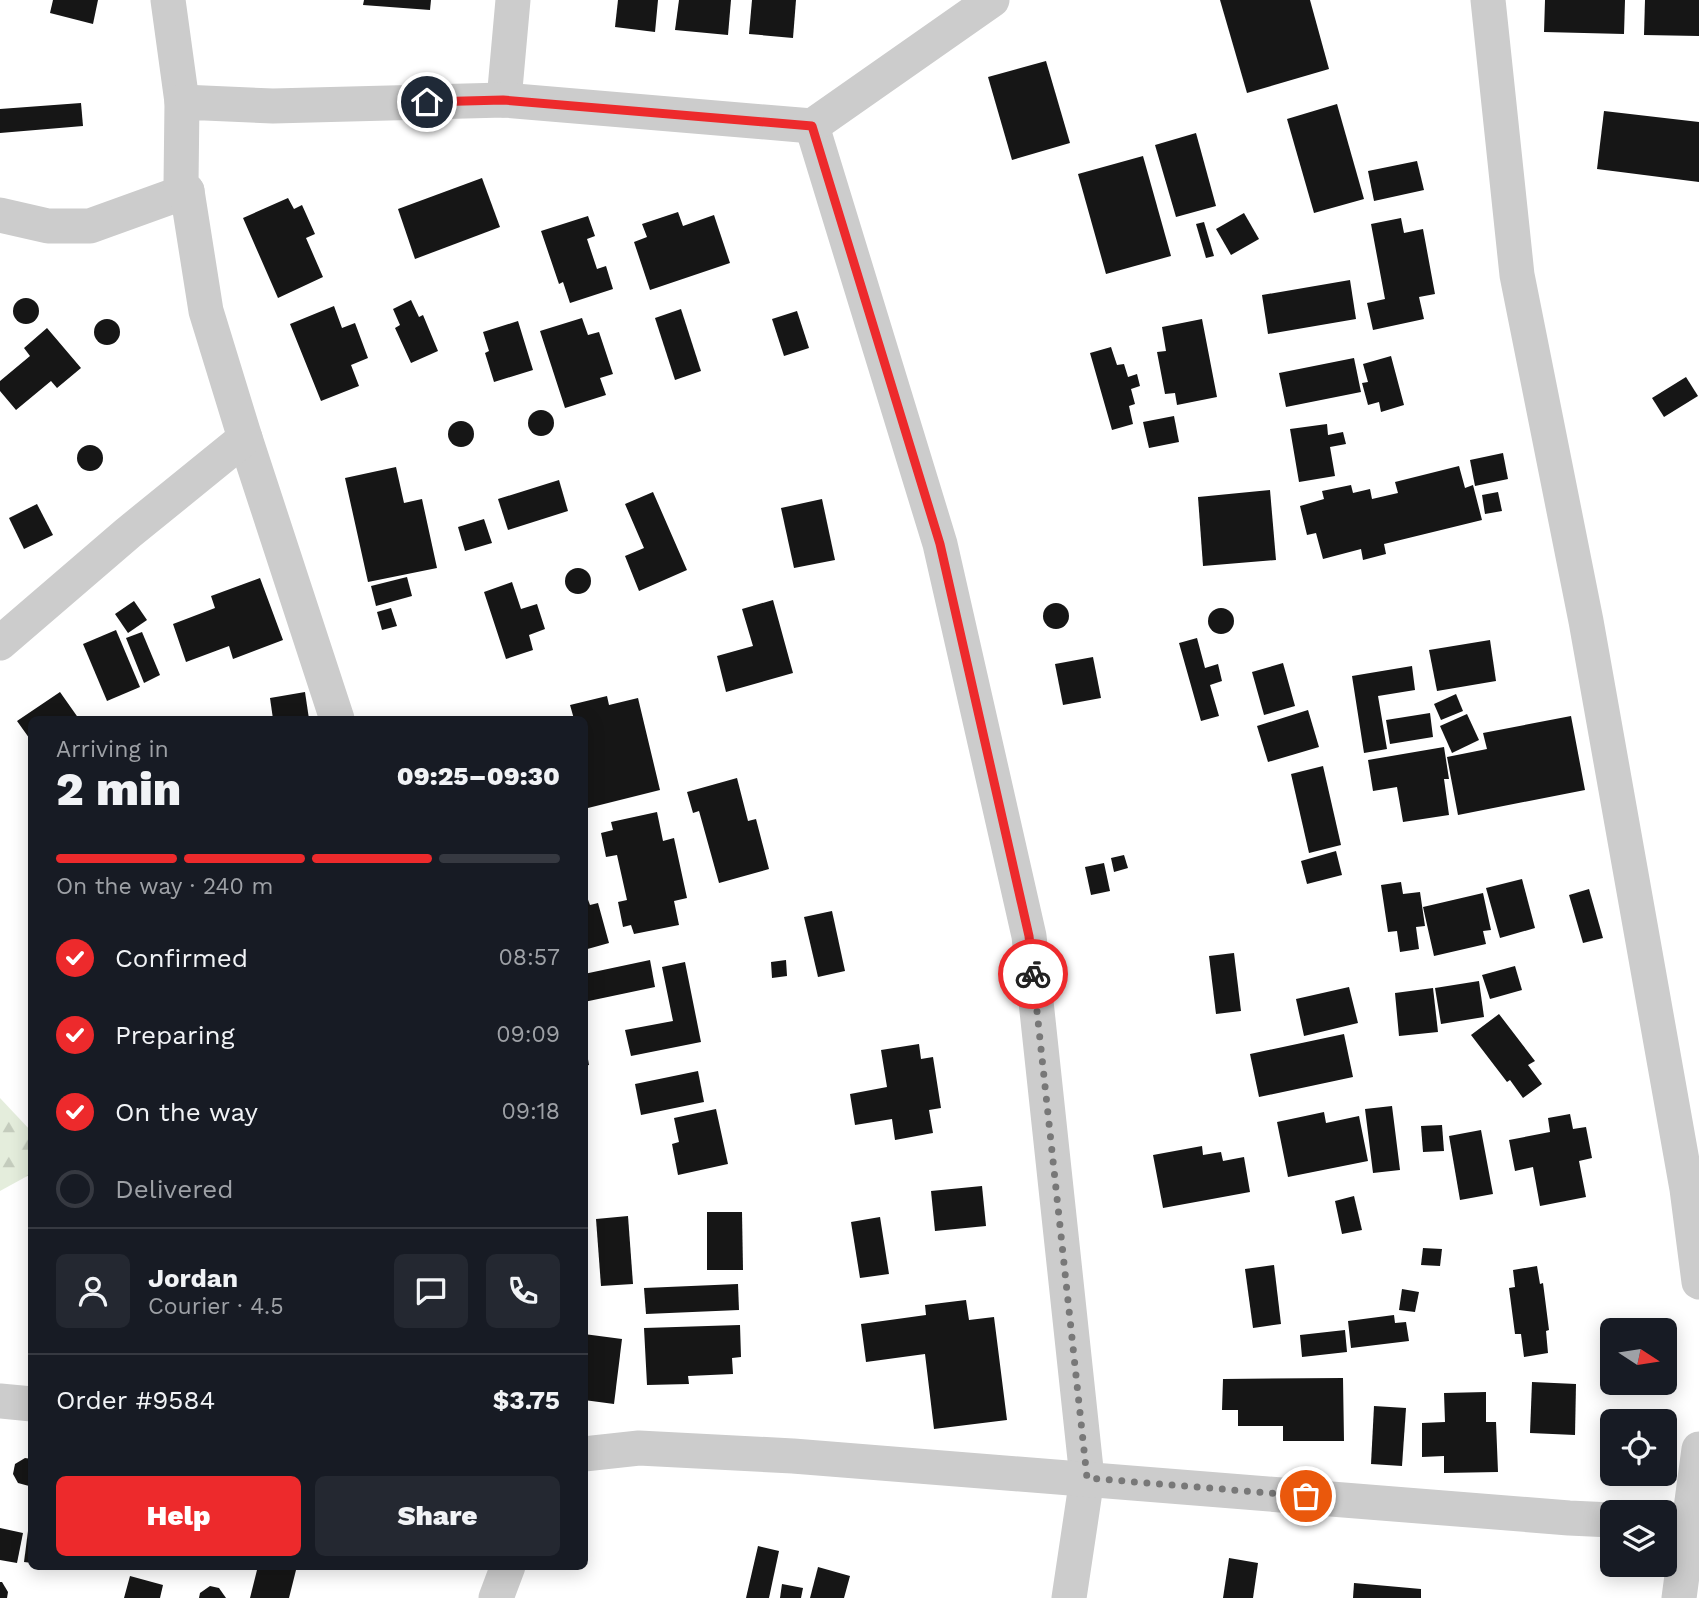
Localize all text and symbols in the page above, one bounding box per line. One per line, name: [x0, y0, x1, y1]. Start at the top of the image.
pin: [397, 72, 457, 132]
icon: home: [408, 83, 446, 121]
text: Arriving in: [56, 736, 169, 763]
text: 09:25–09:30: [397, 761, 560, 791]
text: 2 min: [56, 762, 181, 816]
text: On the way · 240 m: [56, 873, 274, 900]
icon: check: [56, 939, 94, 977]
courier: [998, 939, 1068, 1009]
text: Confirmed: [115, 943, 248, 973]
text: 08:57: [498, 944, 560, 971]
icon: bike: [1014, 955, 1052, 993]
icon: check: [56, 1016, 94, 1054]
text: Preparing: [115, 1020, 235, 1050]
text: 09:09: [496, 1021, 560, 1048]
icon: check: [56, 1093, 94, 1131]
text: On the way: [115, 1097, 258, 1127]
text: 09:18: [502, 1098, 560, 1125]
text: Delivered: [115, 1174, 234, 1204]
button: person: [56, 1254, 130, 1328]
button: chat: [394, 1254, 468, 1328]
button: phone: [486, 1254, 560, 1328]
text: Jordan: [148, 1263, 238, 1293]
text: Courier · 4.5: [148, 1293, 284, 1320]
north arrow: [1600, 1318, 1676, 1395]
map controls: [1600, 1318, 1677, 1577]
text: Order #9584: [56, 1385, 215, 1415]
text: $3.75: [493, 1385, 560, 1415]
button: locate: [1600, 1409, 1677, 1486]
pin: [1276, 1466, 1336, 1526]
button: Help: [56, 1476, 301, 1556]
button: Share: [315, 1476, 560, 1556]
icon: bag: [1287, 1477, 1325, 1515]
button: layers: [1600, 1500, 1677, 1577]

